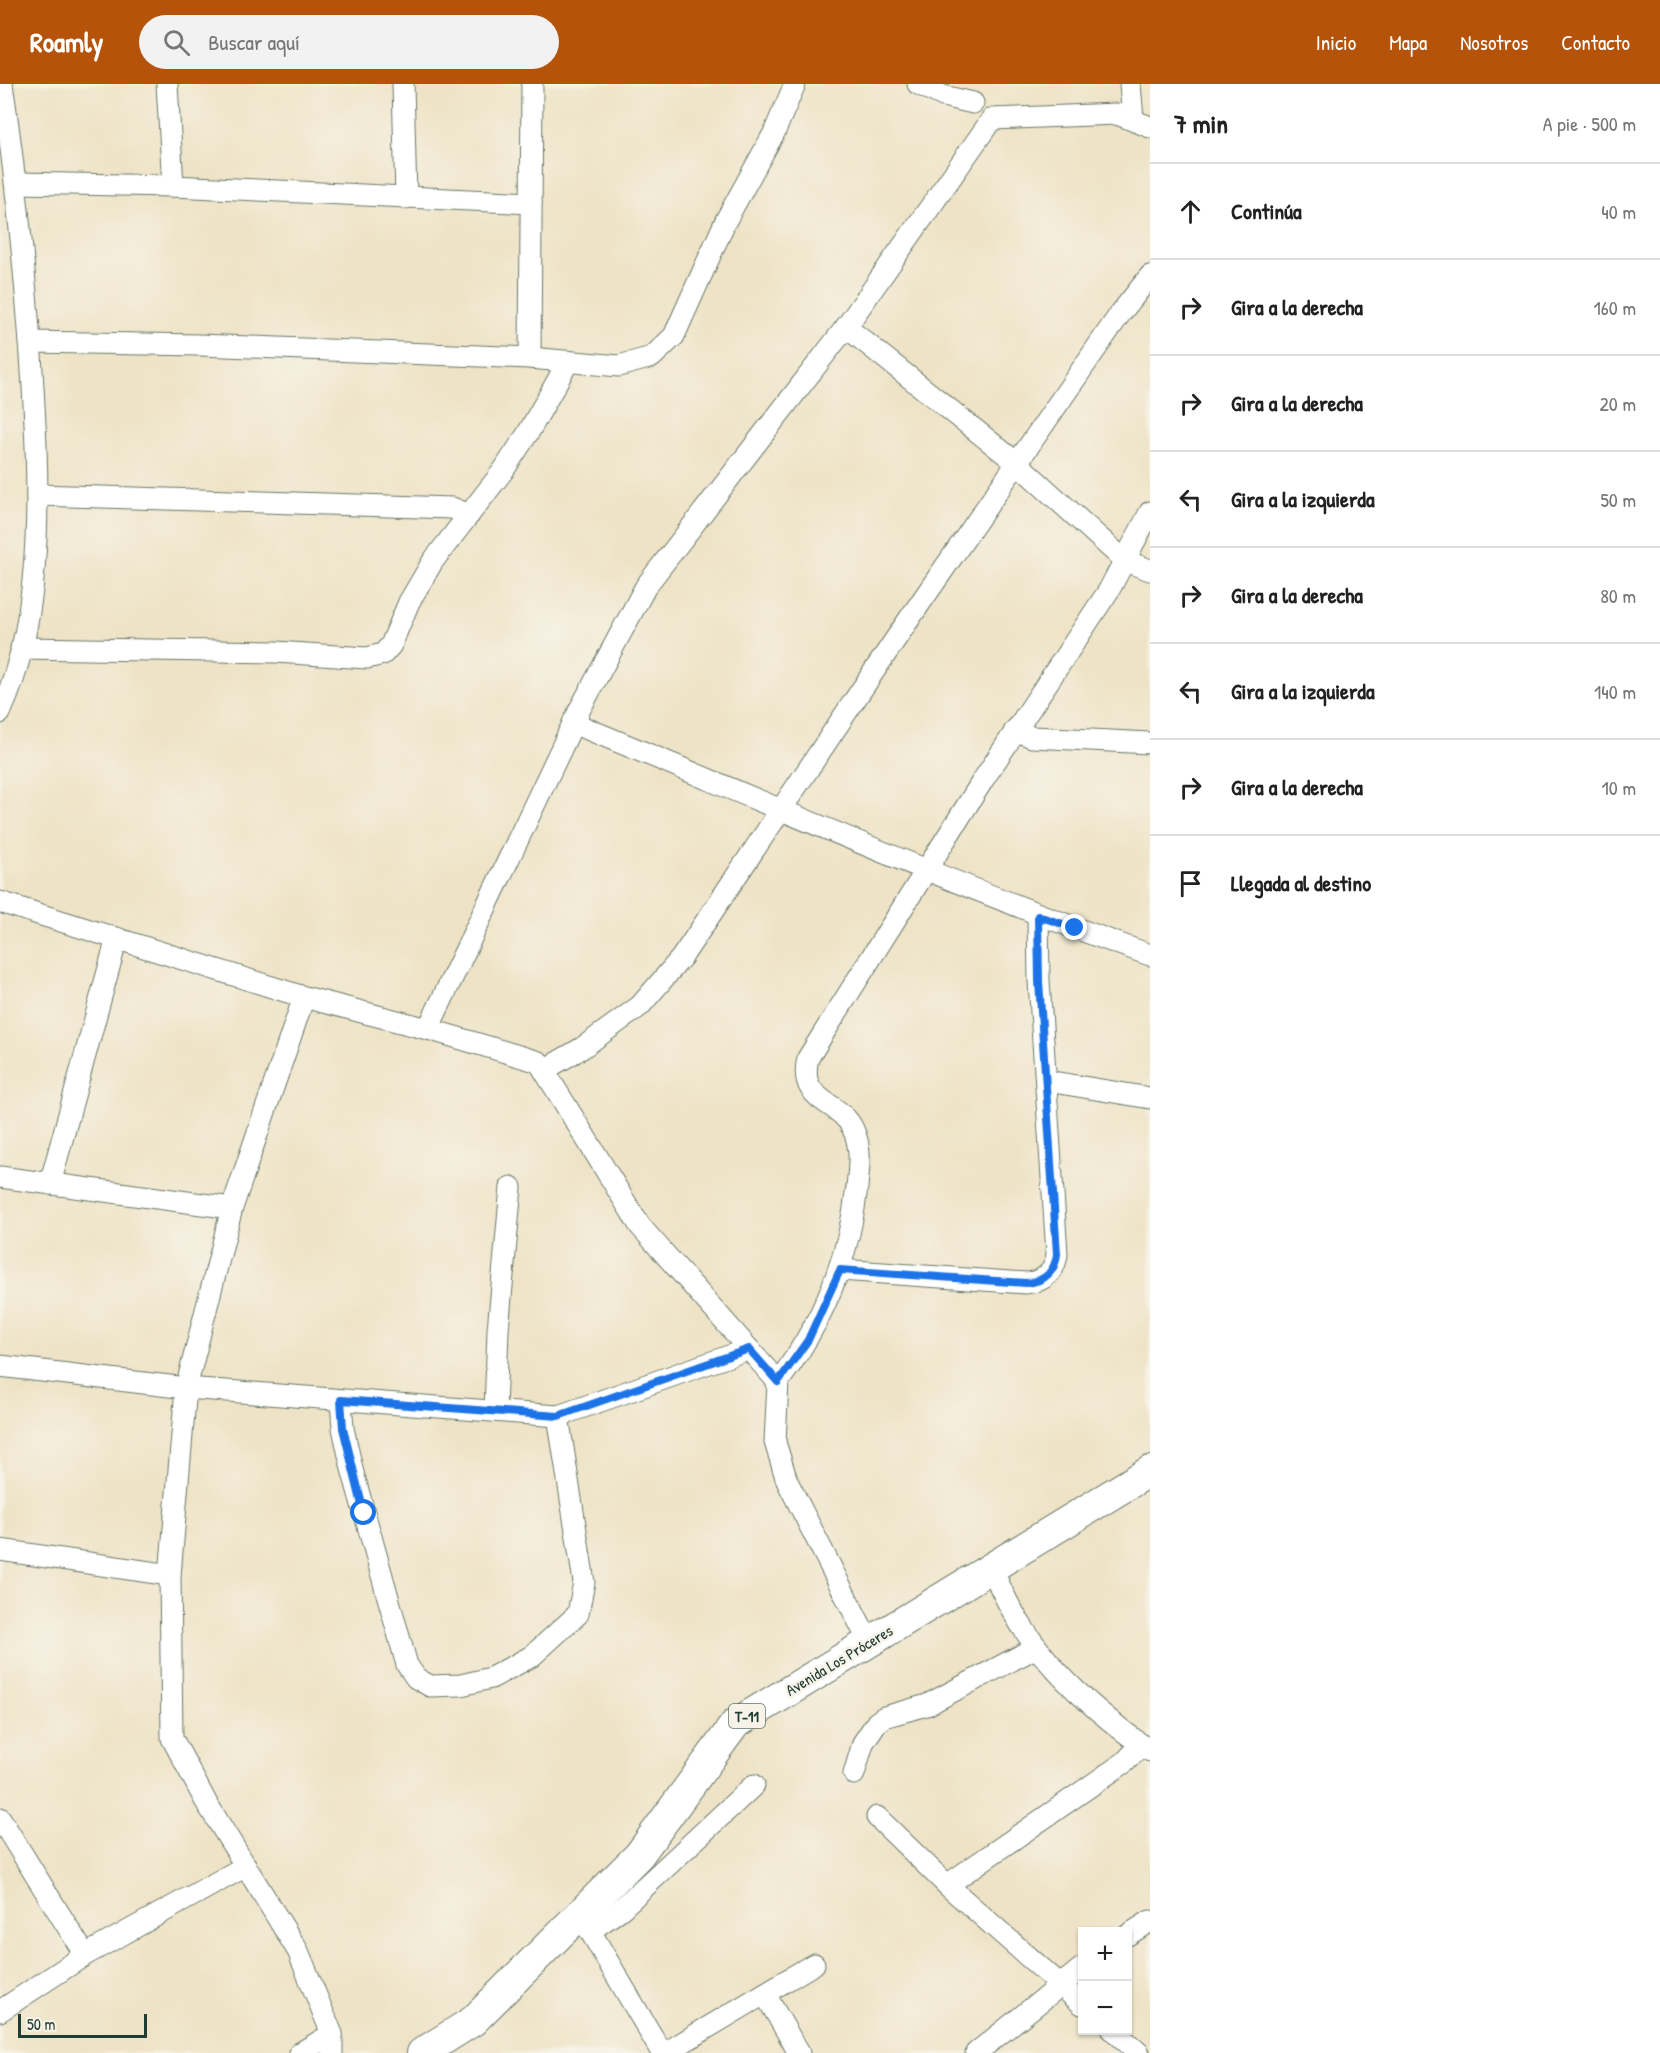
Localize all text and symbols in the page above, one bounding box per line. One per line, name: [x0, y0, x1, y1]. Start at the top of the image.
search box: [139, 15, 559, 69]
text: Roamly: [30, 23, 103, 61]
icon: search: [160, 26, 193, 59]
text: Buscar aquí: [208, 27, 300, 57]
text: Inicio: [1316, 28, 1356, 57]
text: Mapa: [1389, 28, 1427, 57]
text: Nosotros: [1460, 28, 1528, 57]
text: Contacto: [1561, 28, 1630, 57]
text: 7 min: [1174, 106, 1228, 141]
text: A pie · 500 m: [1543, 110, 1636, 137]
icon: ahead: [1174, 195, 1207, 228]
text: Continúa: [1231, 196, 1302, 226]
text: 40 m: [1601, 198, 1636, 225]
icon: right: [1174, 291, 1207, 324]
text: Gira a la derecha: [1231, 292, 1363, 322]
text: 160 m: [1594, 294, 1636, 321]
icon: right: [1174, 387, 1207, 420]
text: Gira a la derecha: [1231, 388, 1363, 418]
text: 20 m: [1599, 390, 1636, 417]
icon: left: [1174, 483, 1207, 516]
text: Gira a la izquierda: [1231, 484, 1375, 514]
text: 50 m: [1600, 486, 1636, 513]
icon: right: [1174, 579, 1207, 612]
text: Gira a la derecha: [1231, 580, 1363, 610]
text: 80 m: [1600, 582, 1636, 609]
icon: left: [1174, 675, 1207, 708]
text: Gira a la izquierda: [1231, 676, 1375, 706]
text: 140 m: [1594, 678, 1636, 705]
icon: right: [1174, 771, 1207, 804]
text: Gira a la derecha: [1231, 772, 1363, 802]
text: 10 m: [1602, 774, 1636, 801]
icon: arrive: [1174, 867, 1207, 900]
text: Llegada al destino: [1231, 868, 1371, 898]
route end: [1061, 914, 1087, 940]
route start: [350, 1499, 376, 1525]
street label: Avenida Los Próceres: [781, 1619, 897, 1701]
road number: T-11: [729, 1704, 765, 1728]
map controls: [1078, 1927, 1132, 2035]
button: +: [1078, 1927, 1132, 1981]
button: −: [1078, 1981, 1132, 2035]
scale bar: [18, 2011, 147, 2038]
text: 50 m: [27, 2013, 56, 2035]

